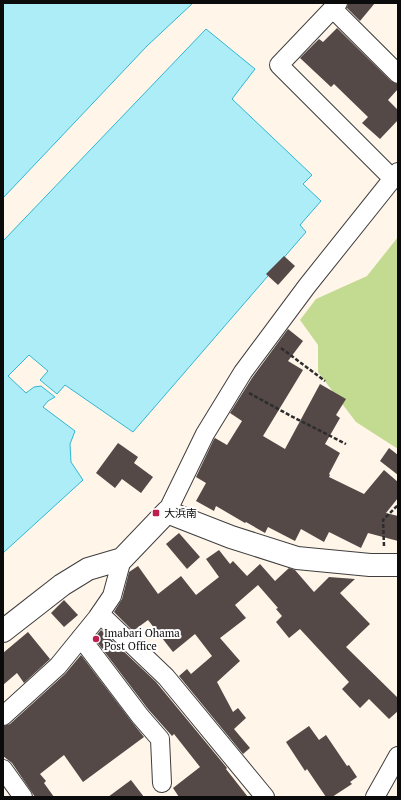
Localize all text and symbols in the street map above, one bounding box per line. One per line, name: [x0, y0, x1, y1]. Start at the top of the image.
place label: 大浜南: [164, 506, 197, 520]
marker: 大浜南: [151, 508, 161, 518]
place label: Imabari Ohama Post Office: [104, 626, 180, 653]
marker: Imabari Ohama Post Office: [91, 634, 101, 644]

